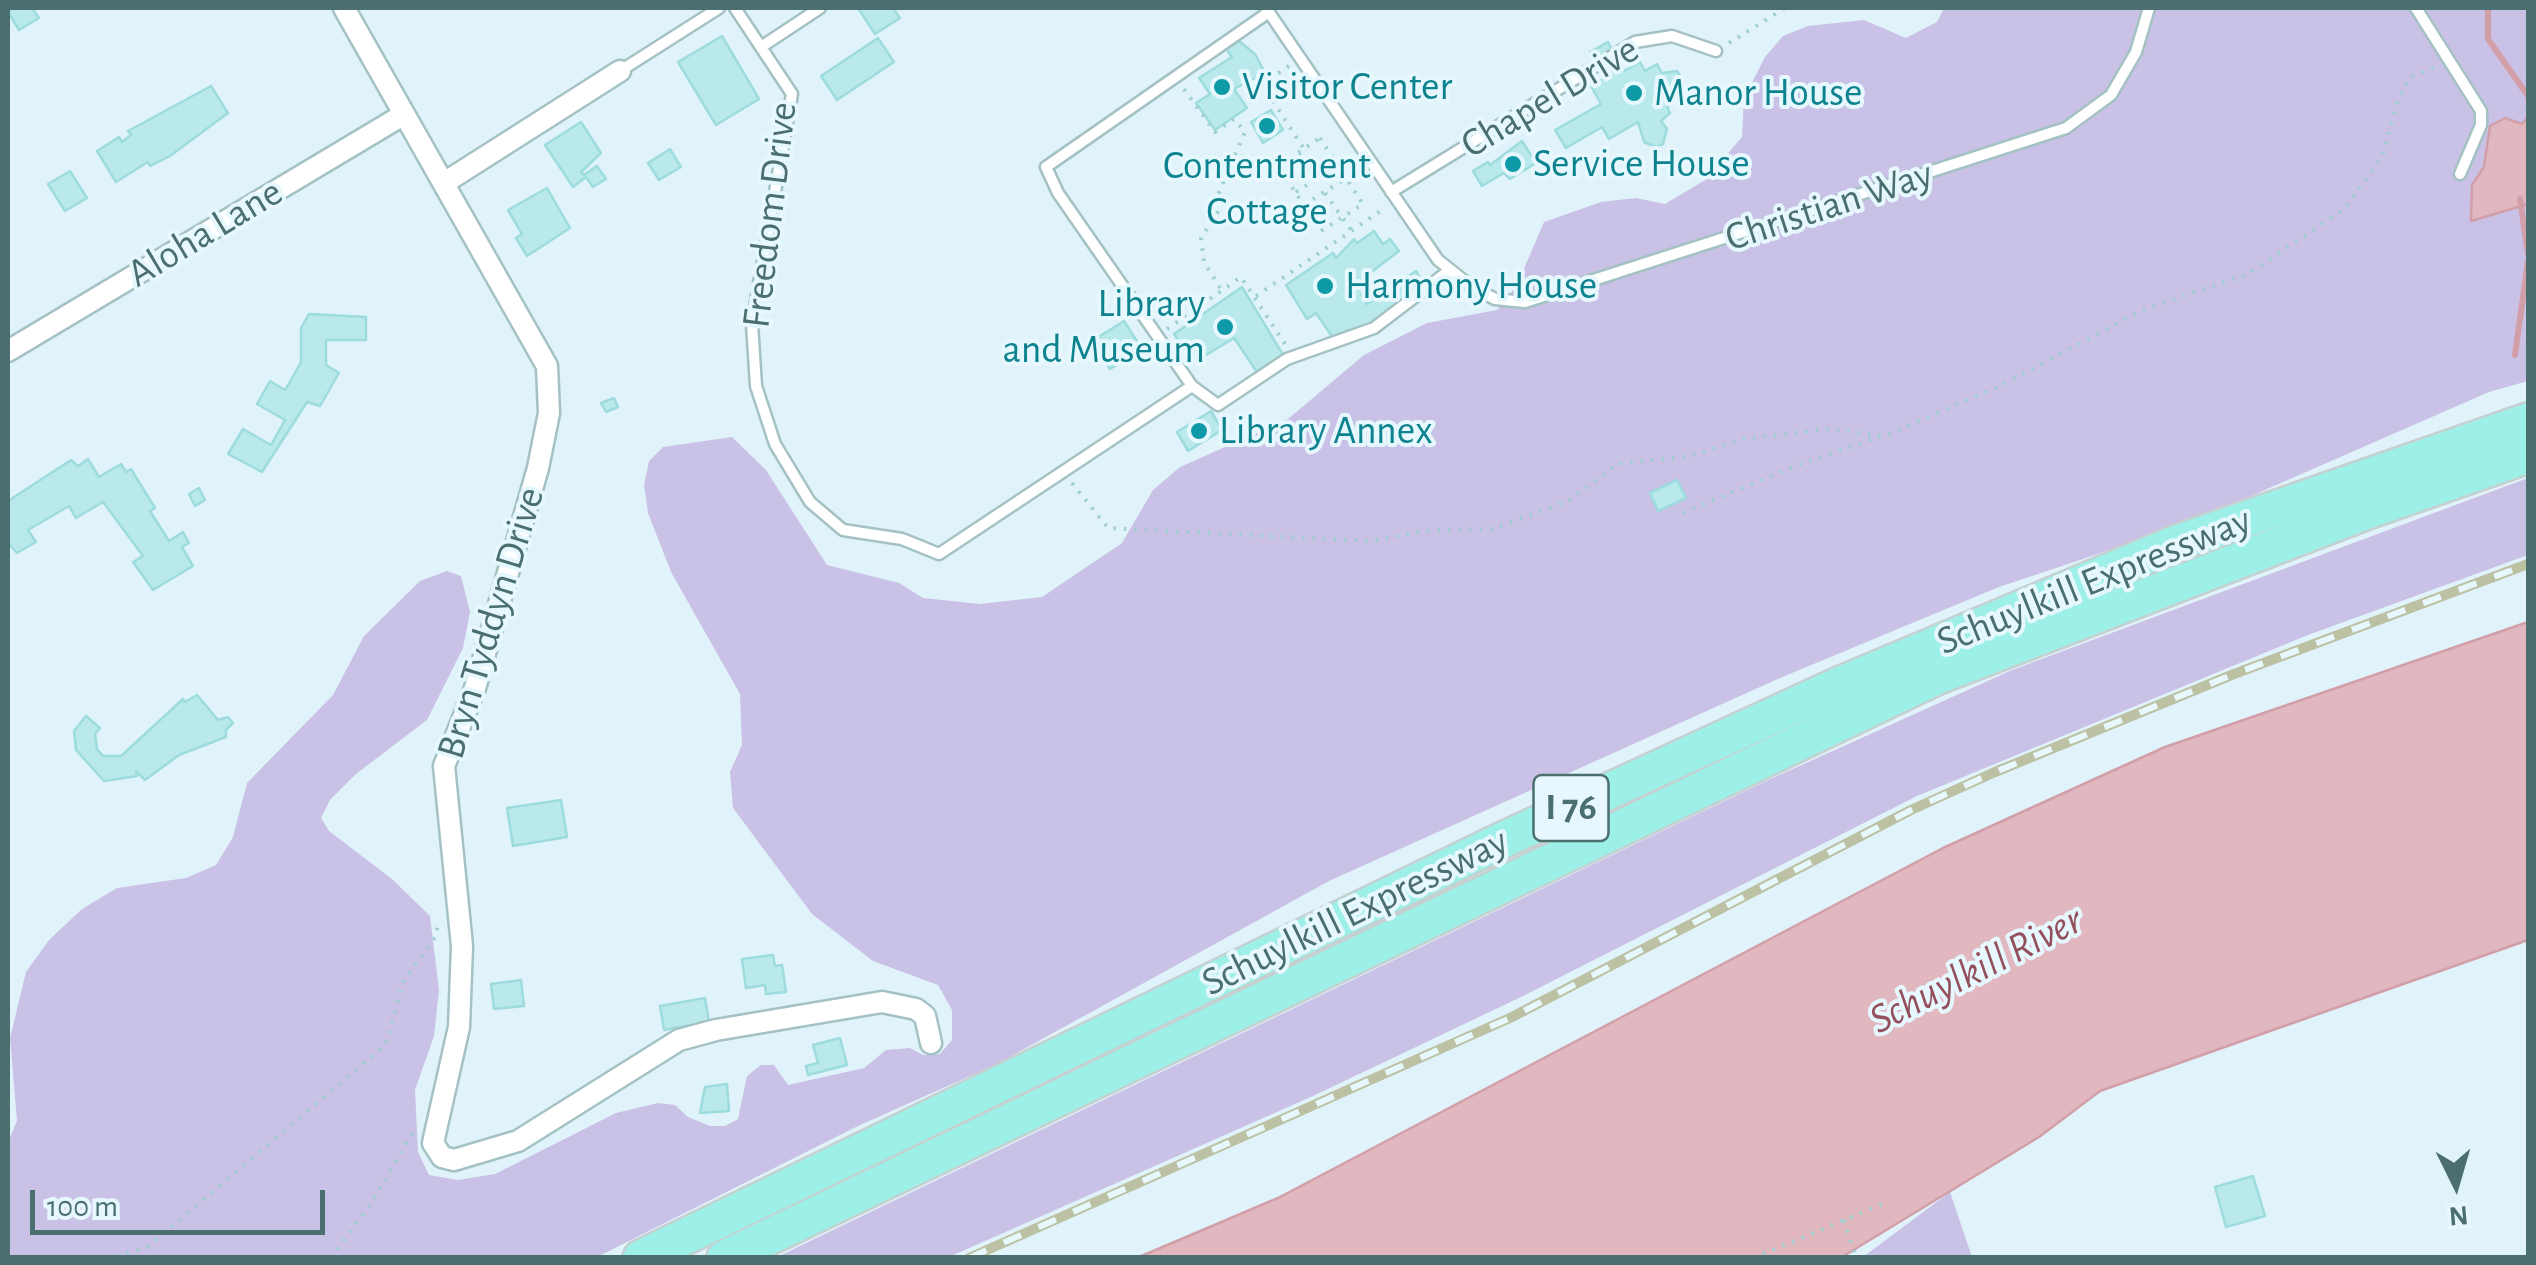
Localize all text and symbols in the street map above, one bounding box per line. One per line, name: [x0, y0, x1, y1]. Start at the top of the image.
street label: Chapel Drive: [1453, 25, 1647, 169]
place label: Visitor Center: [1242, 63, 1452, 111]
place label: Manor House: [1654, 69, 1862, 117]
marker: Visitor Center: [1211, 76, 1233, 98]
marker: Manor House: [1623, 82, 1645, 104]
street label: Freedom Drive: [732, 99, 808, 331]
marker: Contentment Cottage: [1256, 115, 1278, 137]
place label: Service House: [1533, 140, 1750, 188]
place label: Contentment Cottage: [1163, 142, 1371, 236]
street label: Christian Way: [1719, 150, 1939, 262]
marker: Service House: [1502, 153, 1524, 175]
street label: Aloha Lane: [119, 168, 291, 298]
place label: Harmony House: [1345, 262, 1597, 310]
marker: Harmony House: [1314, 275, 1336, 297]
place label: Library and Museum: [1003, 280, 1205, 374]
marker: Library and Museum: [1214, 316, 1236, 338]
place label: Library Annex: [1219, 407, 1433, 455]
marker: Library Annex: [1188, 420, 1210, 442]
street label: Bryn Tyddyn Drive: [427, 482, 555, 764]
street label: Schuylkill Expressway: [1930, 496, 2258, 666]
road number: I 76: [1534, 775, 1608, 841]
street label: Schuylkill Expressway: [1194, 817, 1516, 1007]
water label: Schuylkill River: [1861, 895, 2091, 1045]
north arrow: [2406, 1135, 2506, 1235]
scale bar: [35, 1170, 330, 1232]
text: 100 m: [47, 1192, 118, 1222]
text: N: [2448, 1200, 2470, 1230]

